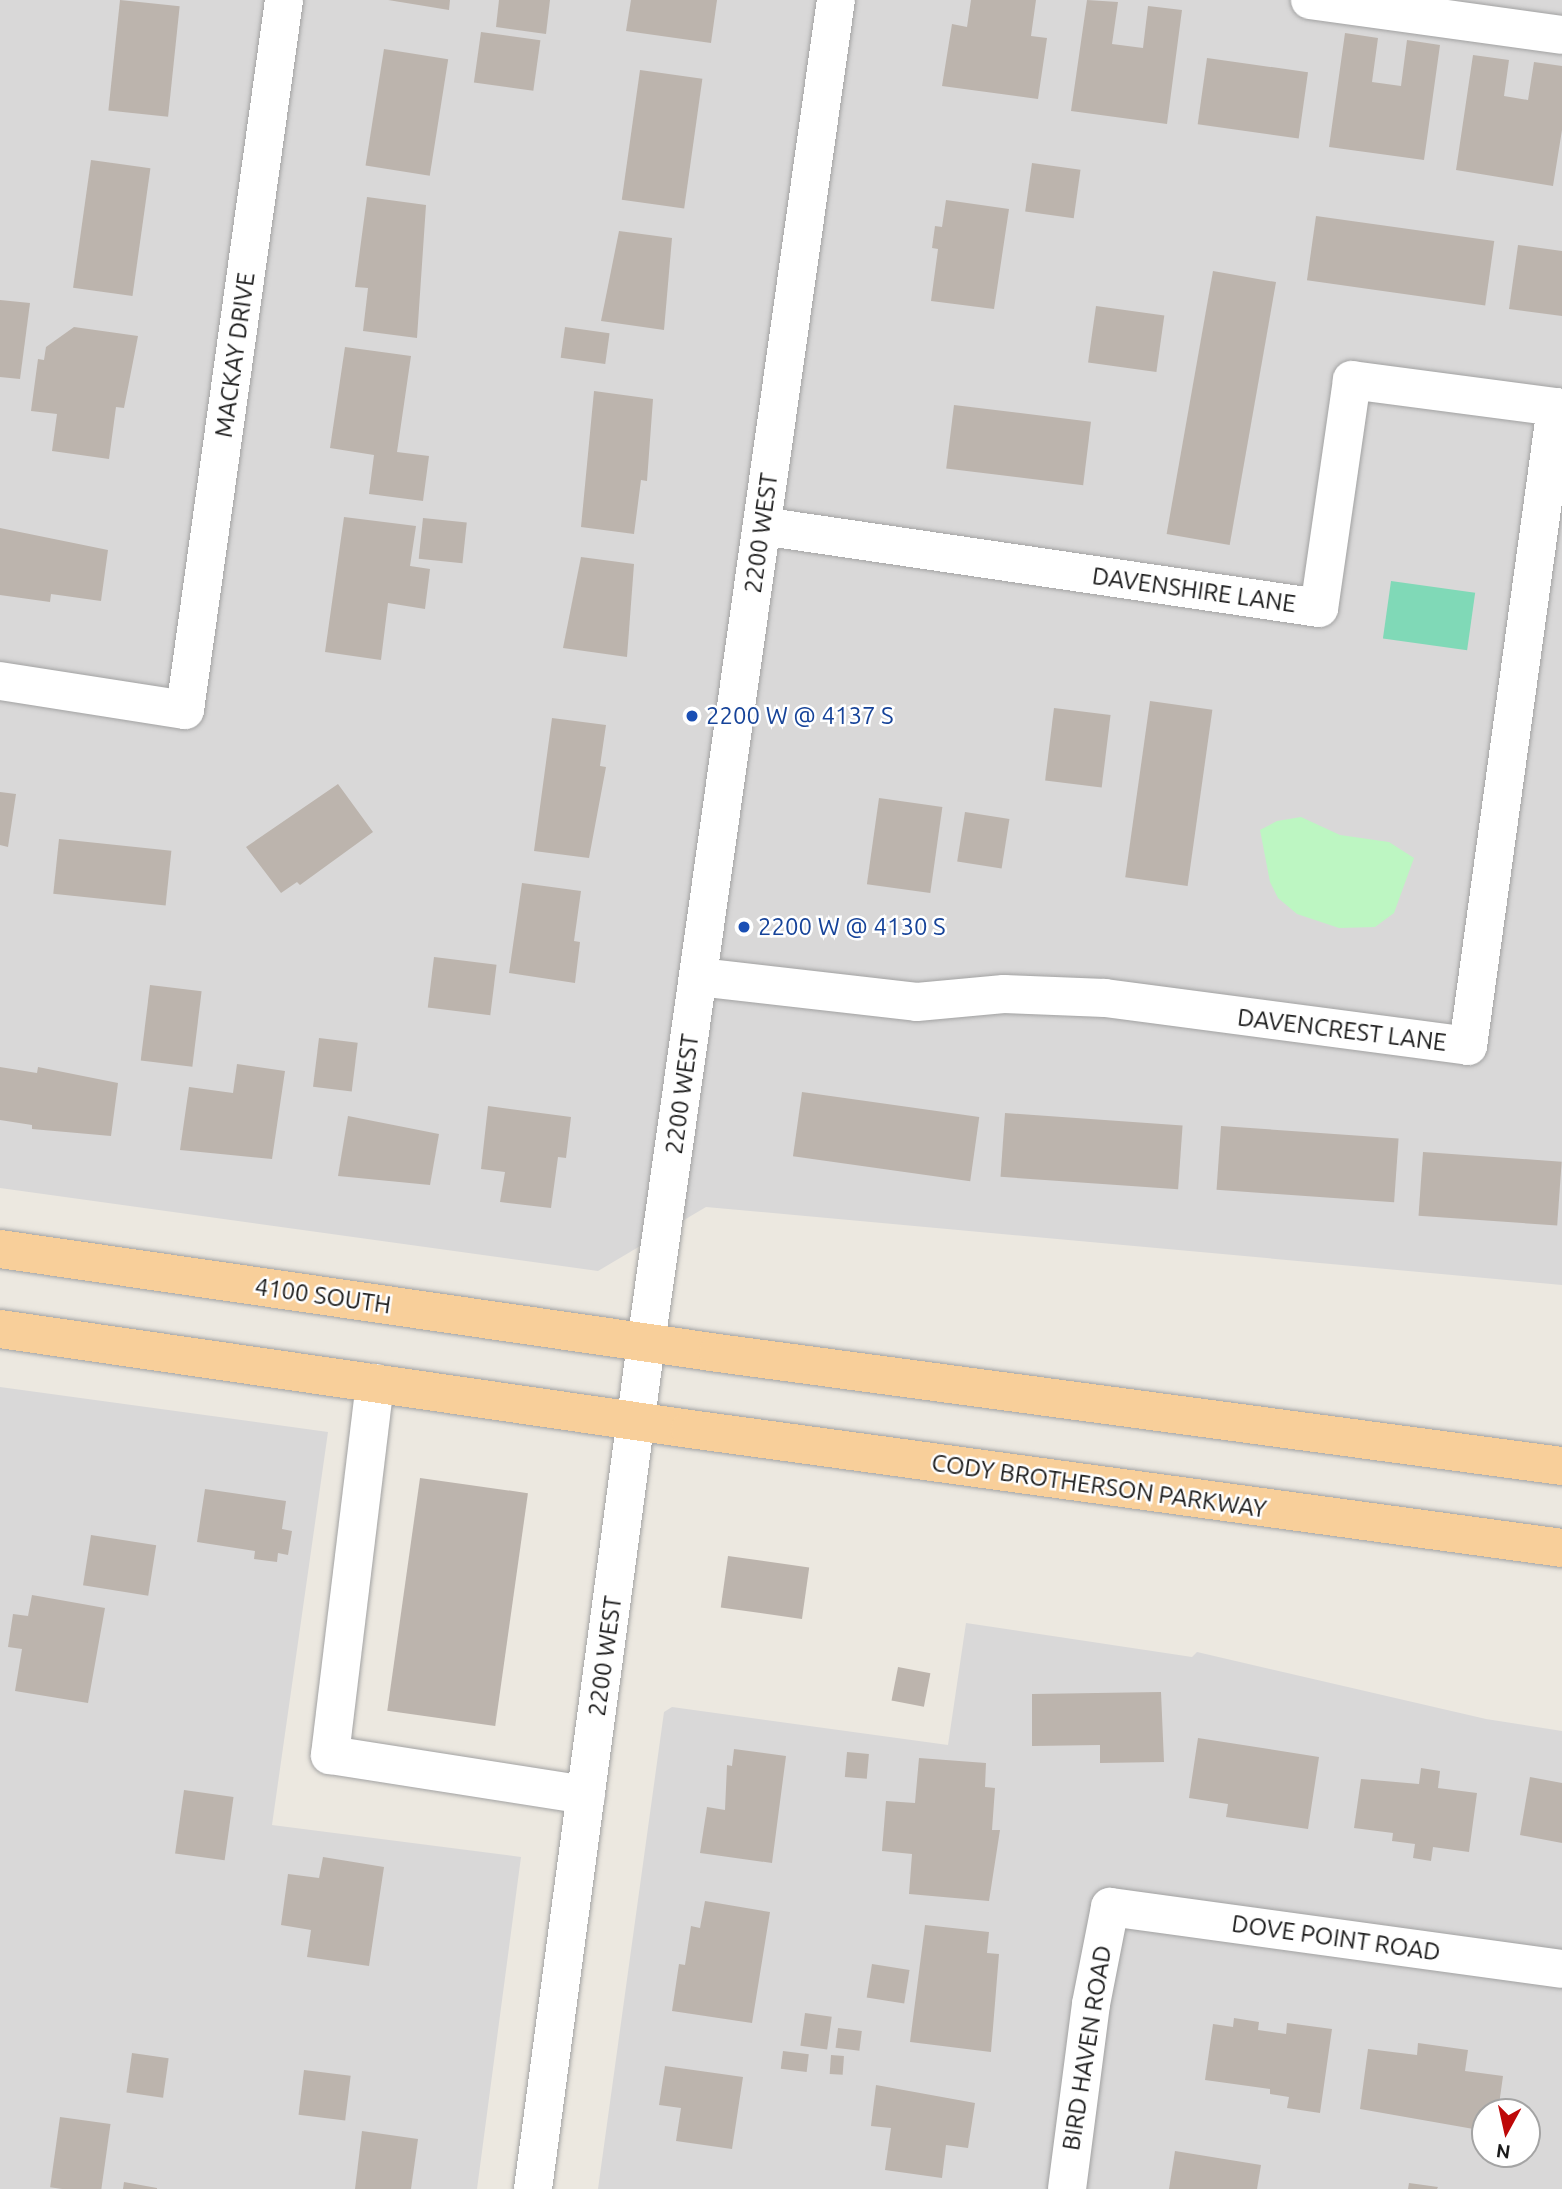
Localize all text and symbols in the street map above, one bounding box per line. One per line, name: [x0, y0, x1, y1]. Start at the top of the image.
street label: MACKAY DRIVE: [209, 271, 261, 439]
street label: 2200 WEST: [738, 471, 784, 595]
street label: DAVENSHIRE LANE: [1090, 561, 1298, 619]
place label: 2200 W @ 4137 S: [706, 702, 894, 730]
marker: 2200 W @ 4137 S: [684, 708, 700, 724]
place label: 2200 W @ 4130 S: [758, 913, 946, 941]
marker: 2200 W @ 4130 S: [736, 919, 752, 935]
street label: DAVENCREST LANE: [1236, 1003, 1448, 1057]
street label: 2200 WEST: [659, 1032, 705, 1156]
street label: 4100 SOUTH: [253, 1272, 393, 1320]
street label: CODY BROTHERSON PARKWAY: [930, 1448, 1268, 1524]
street label: 2200 WEST: [582, 1594, 628, 1718]
street label: DOVE POINT ROAD: [1230, 1909, 1442, 1967]
street label: BIRD HAVEN ROAD: [1057, 1943, 1117, 2153]
north arrow: [1471, 2098, 1541, 2168]
text: N: [1495, 2140, 1512, 2164]

